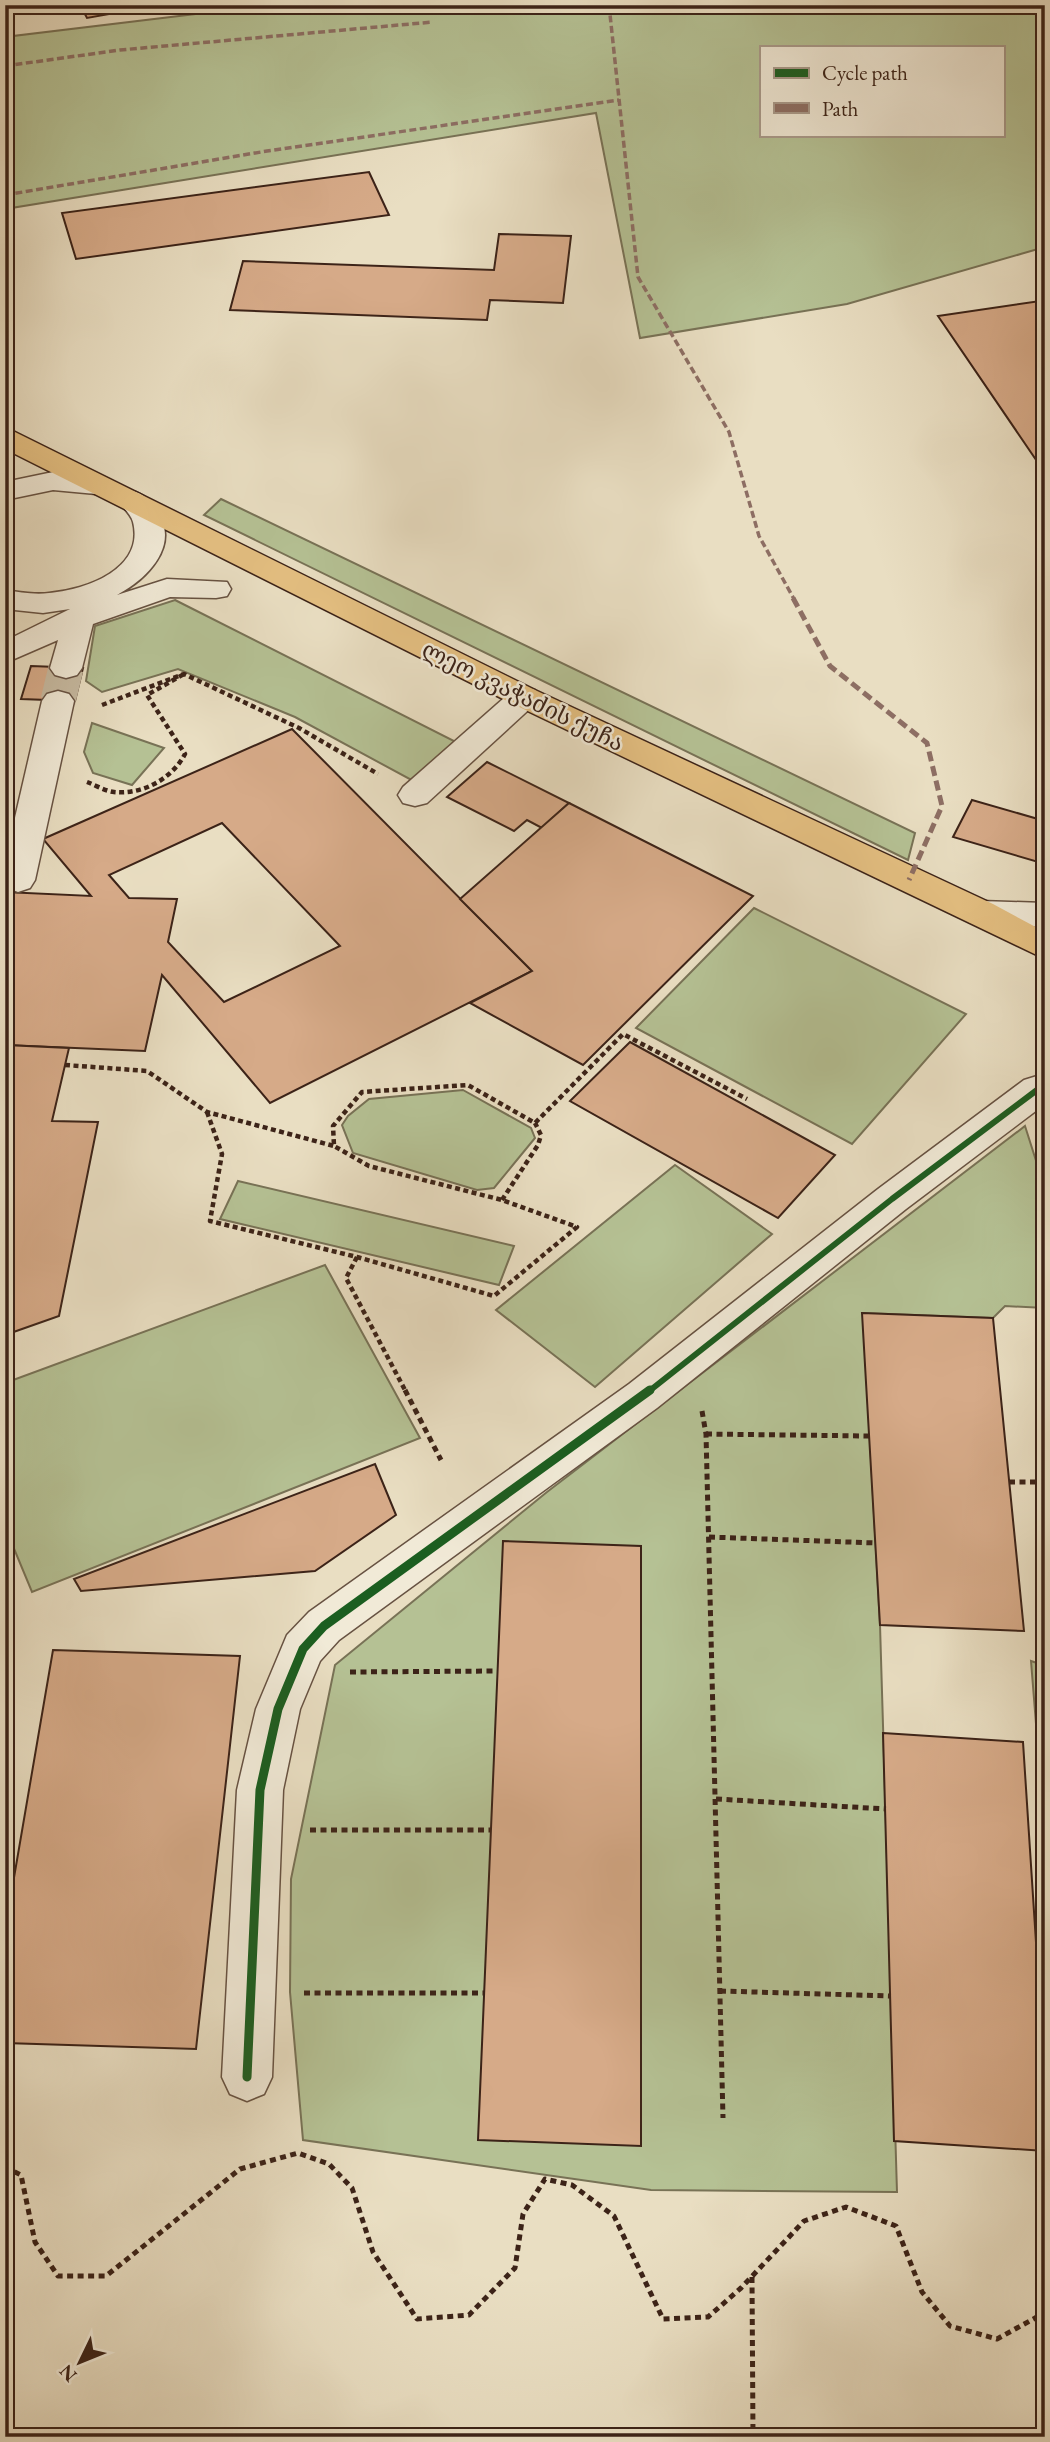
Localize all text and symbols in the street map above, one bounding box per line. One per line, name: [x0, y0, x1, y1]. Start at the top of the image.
legend: [760, 46, 1004, 136]
text: Cycle path: [822, 59, 908, 86]
text: Path: [822, 95, 859, 122]
street label: ლეო კვაჭაძის ქუჩა: [417, 634, 629, 758]
north arrow: [46, 2326, 116, 2396]
text: N: [53, 2359, 82, 2387]

